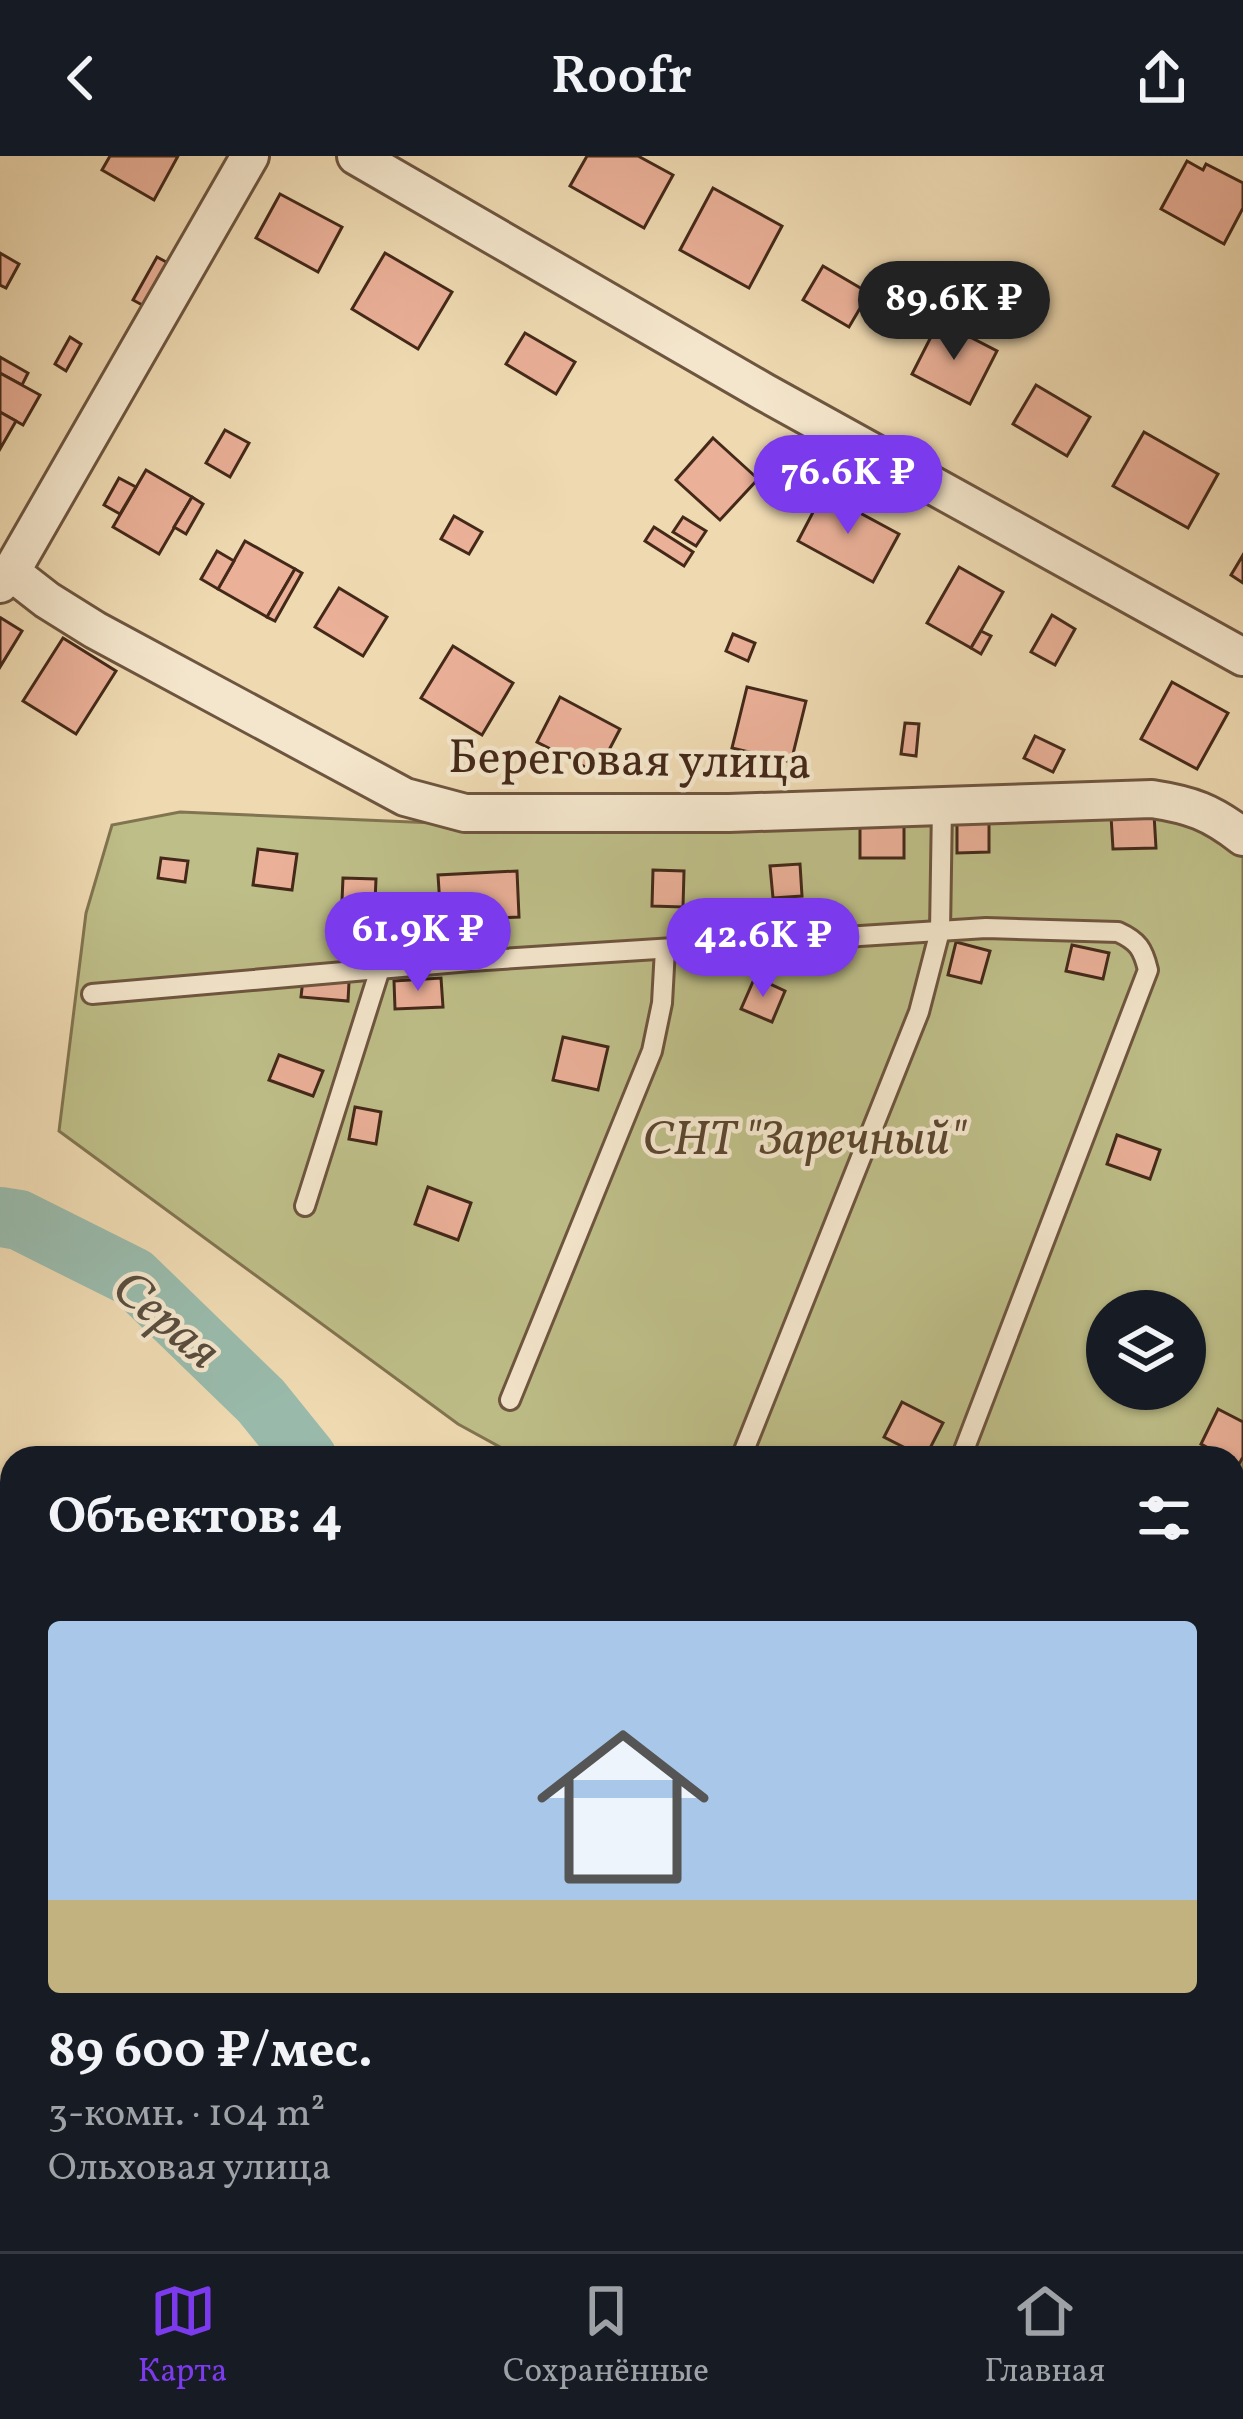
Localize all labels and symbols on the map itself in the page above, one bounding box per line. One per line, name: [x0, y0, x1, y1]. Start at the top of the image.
pin: 89.6K ₽: [843, 261, 1065, 363]
pin: 76.6K ₽: [737, 435, 959, 537]
street label: Береговая улица: [448, 726, 812, 799]
pin: 61.9K ₽: [307, 892, 529, 994]
pin: 42.6K ₽: [652, 898, 874, 1000]
park label: СНТ "Заречный": [642, 1108, 968, 1175]
water label: Серая: [95, 1255, 235, 1388]

